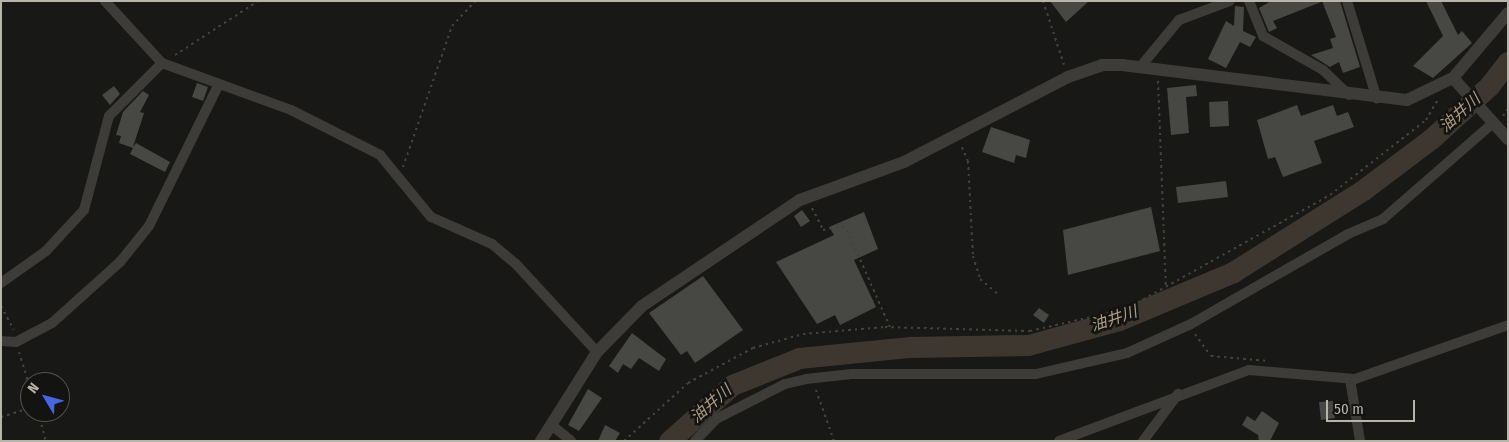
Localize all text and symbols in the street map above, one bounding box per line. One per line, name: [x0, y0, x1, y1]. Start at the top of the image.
water label: 油井川: [1436, 90, 1484, 136]
water label: 油井川: [1088, 302, 1140, 336]
north arrow: [20, 372, 70, 422]
text: N: [24, 380, 43, 397]
water label: 油井川: [687, 381, 735, 427]
scale bar: [1329, 390, 1418, 422]
text: 50 m: [1334, 400, 1364, 418]

